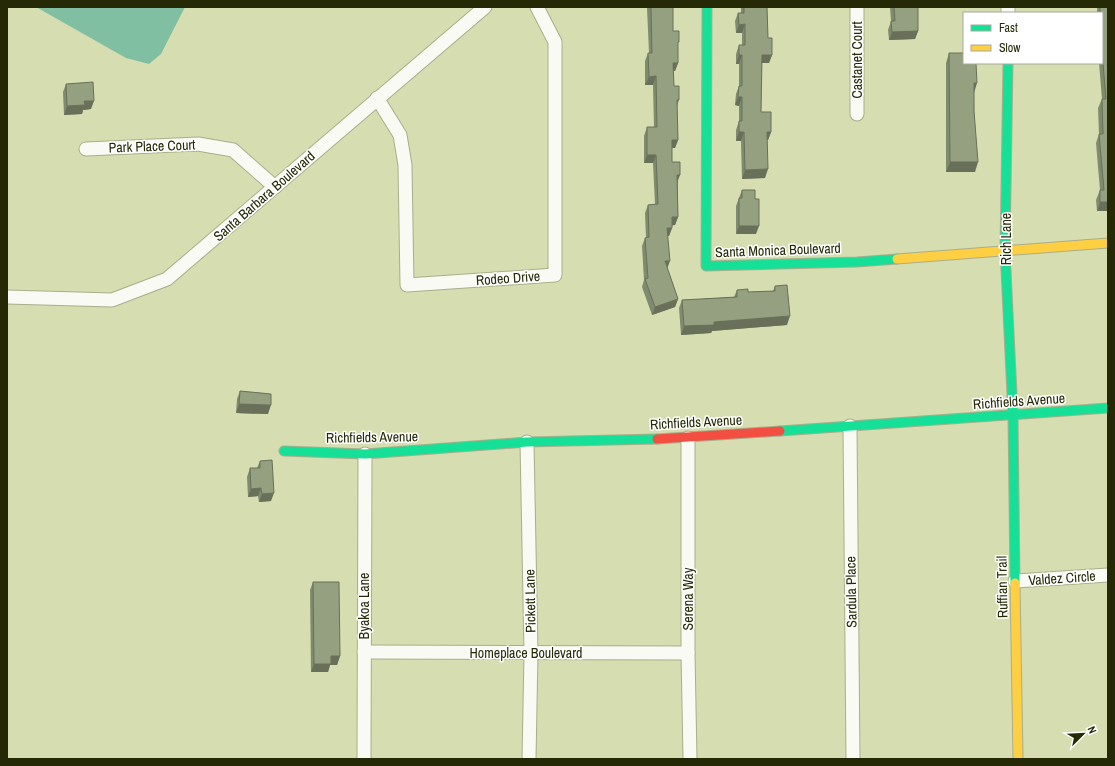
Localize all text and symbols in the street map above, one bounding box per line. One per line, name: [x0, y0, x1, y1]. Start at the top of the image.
legend: [963, 12, 1103, 64]
text: Fast: [999, 20, 1018, 36]
street label: Castanet Court: [848, 21, 866, 99]
text: Slow: [999, 40, 1021, 56]
street label: Park Place Court: [108, 135, 196, 157]
street label: Santa Barbara Boulevard: [209, 147, 319, 245]
street label: Rich Lane: [997, 213, 1015, 265]
street label: Santa Monica Boulevard: [715, 239, 841, 261]
street label: Rodeo Drive: [475, 267, 541, 289]
street label: Richfields Avenue: [972, 389, 1066, 413]
street label: Richfields Avenue: [649, 411, 743, 433]
street label: Richfields Avenue: [326, 427, 418, 447]
street label: Sardula Place: [841, 556, 861, 628]
street label: Ruffian Trail: [992, 556, 1012, 618]
street label: Serena Way: [679, 567, 697, 630]
street label: Valdez Circle: [1028, 567, 1096, 589]
street label: Pickett Lane: [520, 569, 540, 633]
street label: Byakoa Lane: [355, 572, 373, 640]
street label: Homeplace Boulevard: [470, 644, 582, 662]
north arrow: [1063, 714, 1103, 754]
text: N: [1084, 724, 1100, 736]

